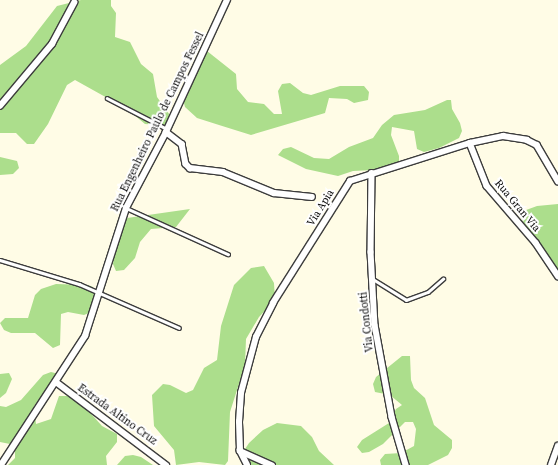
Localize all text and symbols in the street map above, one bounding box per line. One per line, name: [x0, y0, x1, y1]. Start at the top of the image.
street label: Rua Engenheiro Paulo de Campos Fessel: [109, 30, 207, 214]
street label: Rua Gran Via: [491, 177, 543, 235]
street label: Via Apia: [305, 187, 337, 229]
street label: Via Condotti: [357, 291, 377, 353]
street label: Estrada Altino Cruz: [75, 382, 159, 448]

